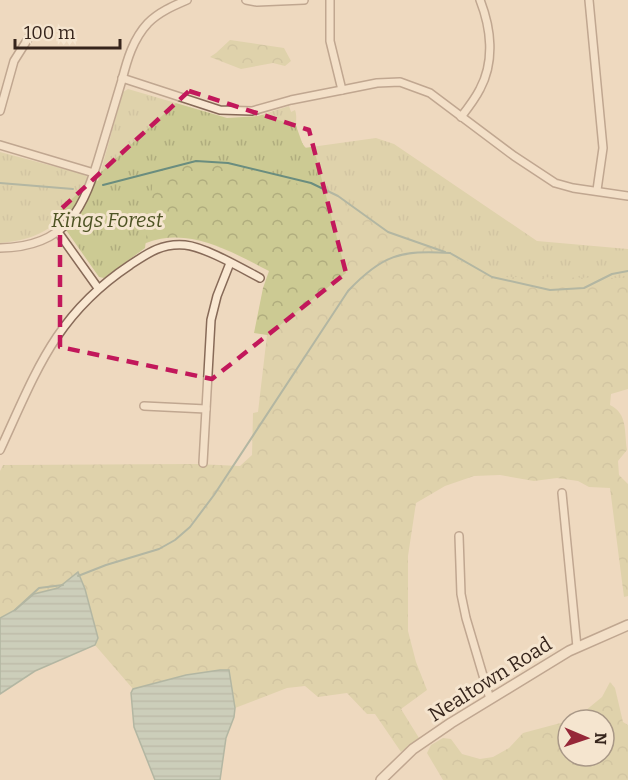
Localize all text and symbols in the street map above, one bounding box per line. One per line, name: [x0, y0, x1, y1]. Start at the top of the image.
scale bar: [15, 12, 120, 50]
text: 100 m: [24, 22, 75, 44]
park label: Kings Forest: [51, 208, 164, 232]
street label: Nealtown Road: [424, 631, 556, 726]
north arrow: [556, 708, 616, 768]
text: N: [591, 732, 610, 745]

